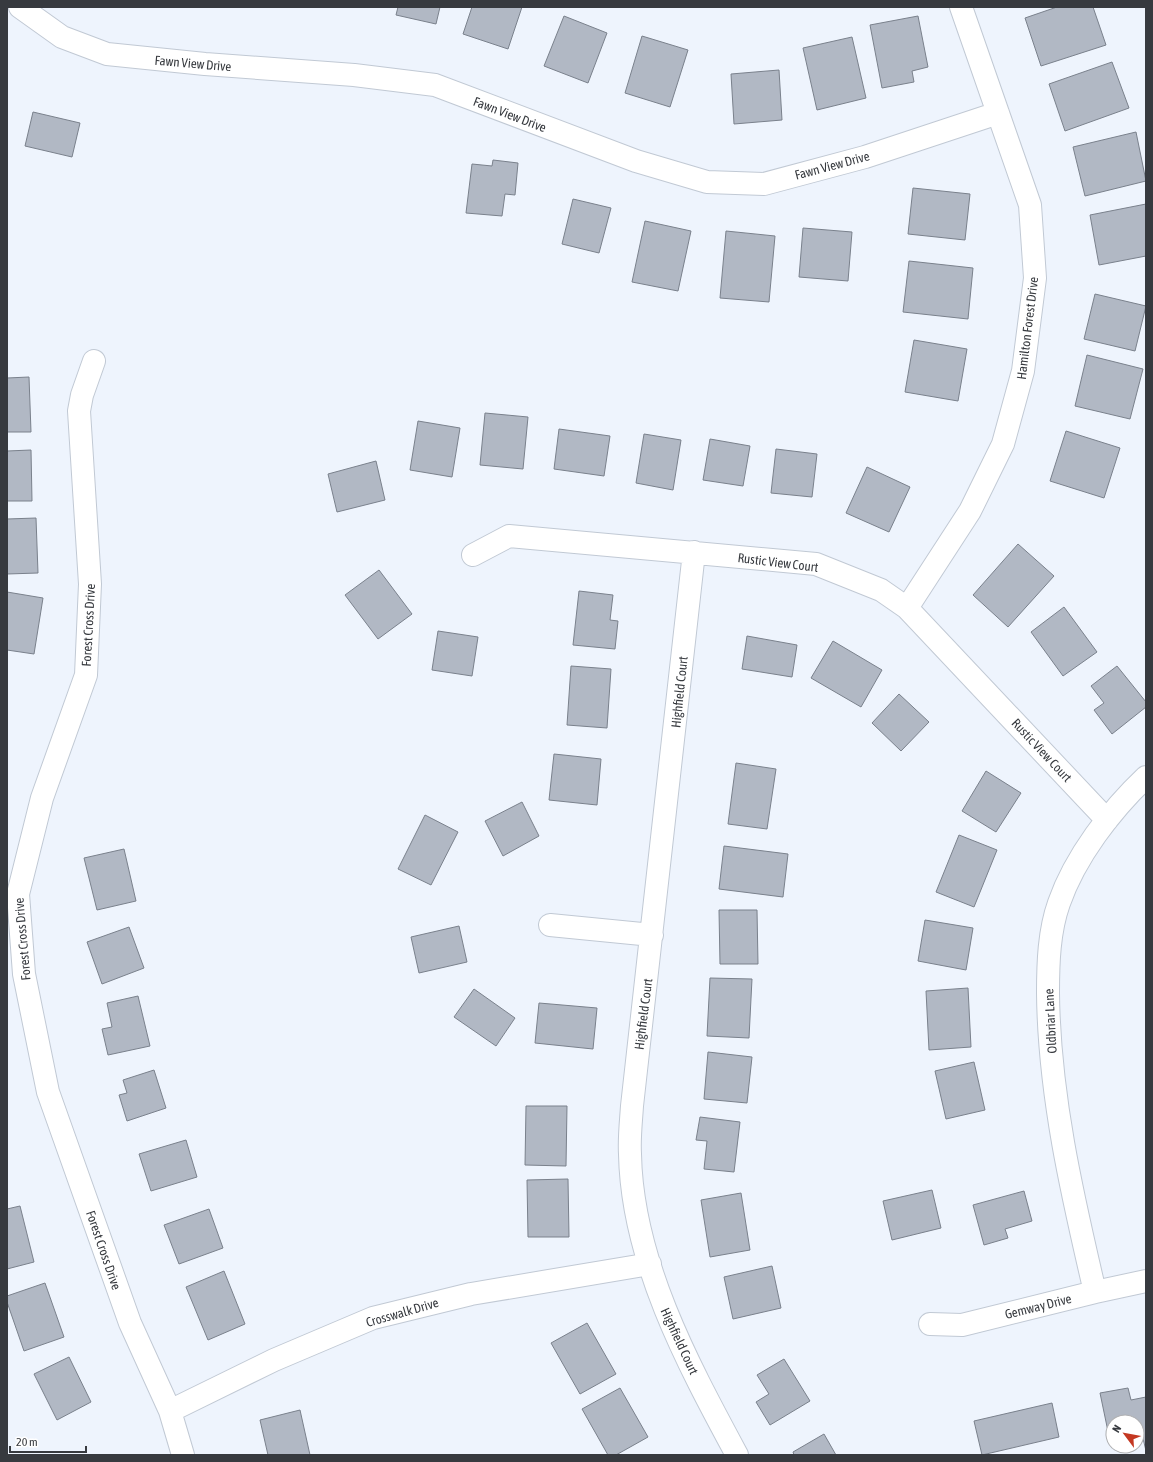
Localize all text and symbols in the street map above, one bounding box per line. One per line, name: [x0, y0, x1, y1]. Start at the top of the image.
street label: Fawn View Drive: [154, 53, 232, 74]
street label: Fawn View Drive: [471, 94, 548, 135]
street label: Fawn View Drive: [793, 148, 871, 183]
street label: Hamilton Forest Drive: [1014, 276, 1041, 380]
street label: Rustic View Court: [737, 550, 819, 575]
street label: Forest Cross Drive: [79, 583, 98, 667]
street label: Highfield Court: [668, 655, 691, 729]
street label: Rustic View Court: [1009, 716, 1075, 785]
street label: Forest Cross Drive: [11, 897, 34, 981]
street label: Highfield Court: [632, 977, 655, 1051]
street label: Oldbriar Lane: [1041, 988, 1060, 1054]
street label: Forest Cross Drive: [83, 1209, 124, 1292]
street label: Gemway Drive: [1003, 1291, 1073, 1322]
street label: Crosswalk Drive: [364, 1295, 440, 1330]
street label: Highfield Court: [658, 1305, 702, 1377]
north arrow: [1105, 1414, 1145, 1454]
text: N: [1110, 1423, 1123, 1435]
scale bar: [10, 1428, 86, 1454]
text: 20 m: [16, 1435, 38, 1449]

